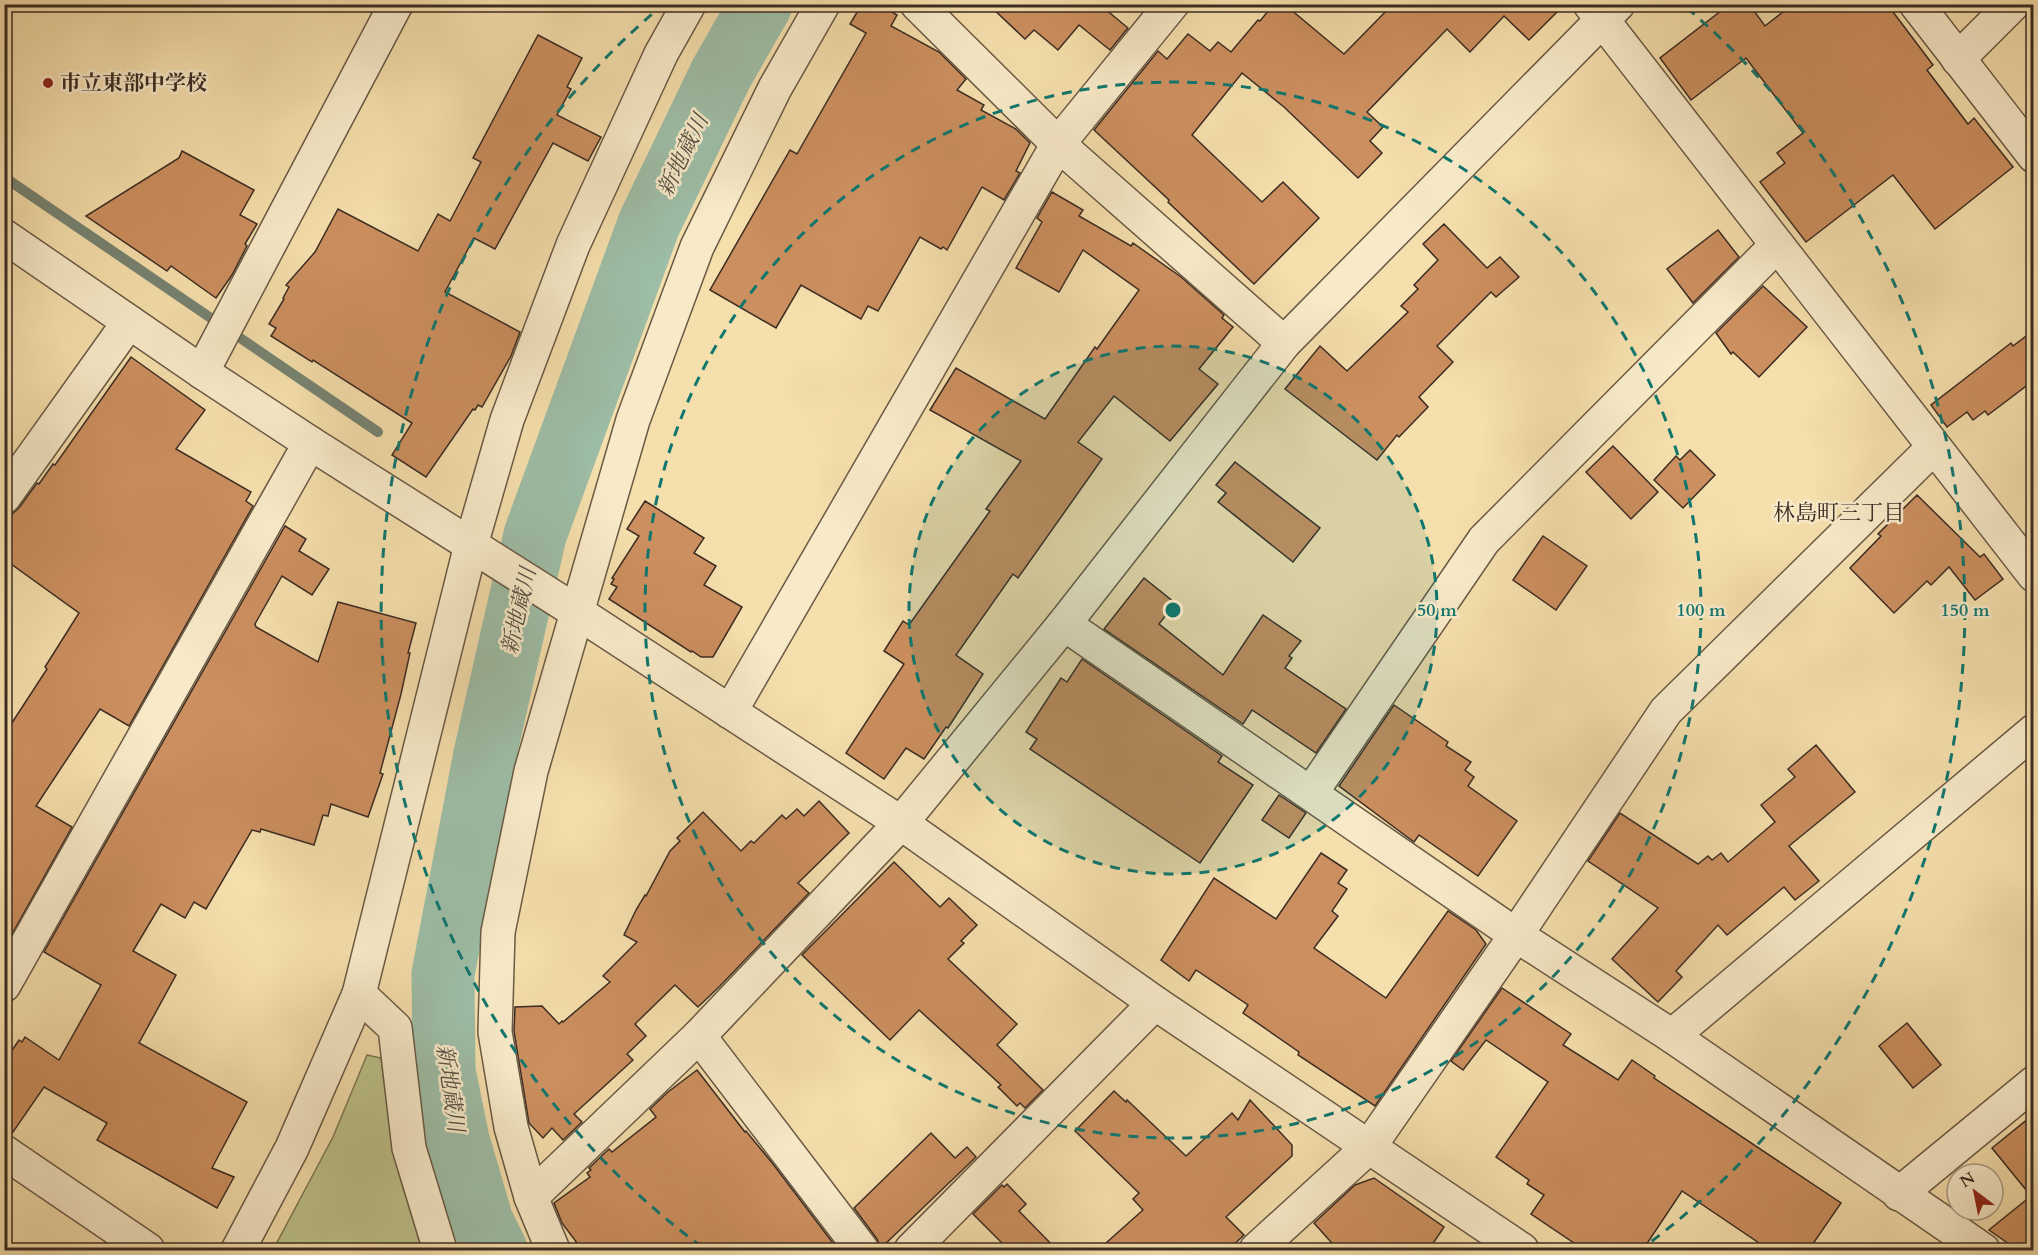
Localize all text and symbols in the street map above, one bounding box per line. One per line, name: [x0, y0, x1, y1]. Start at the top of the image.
place label: 市立東部中学校: [60, 69, 207, 98]
marker: 市立東部中学校: [41, 76, 55, 90]
water label: 新地蔵川: [650, 108, 717, 202]
district label: 林島町三丁目: [1773, 498, 1905, 528]
water label: 新地蔵川: [494, 563, 544, 657]
text: 50 m: [1417, 598, 1457, 623]
text: 100 m: [1676, 598, 1726, 623]
text: 150 m: [1940, 598, 1990, 623]
centre of rings: [1163, 600, 1183, 620]
water label: 新地蔵川: [429, 1042, 471, 1136]
north arrow: [1945, 1162, 2005, 1222]
text: N: [1956, 1167, 1979, 1193]

